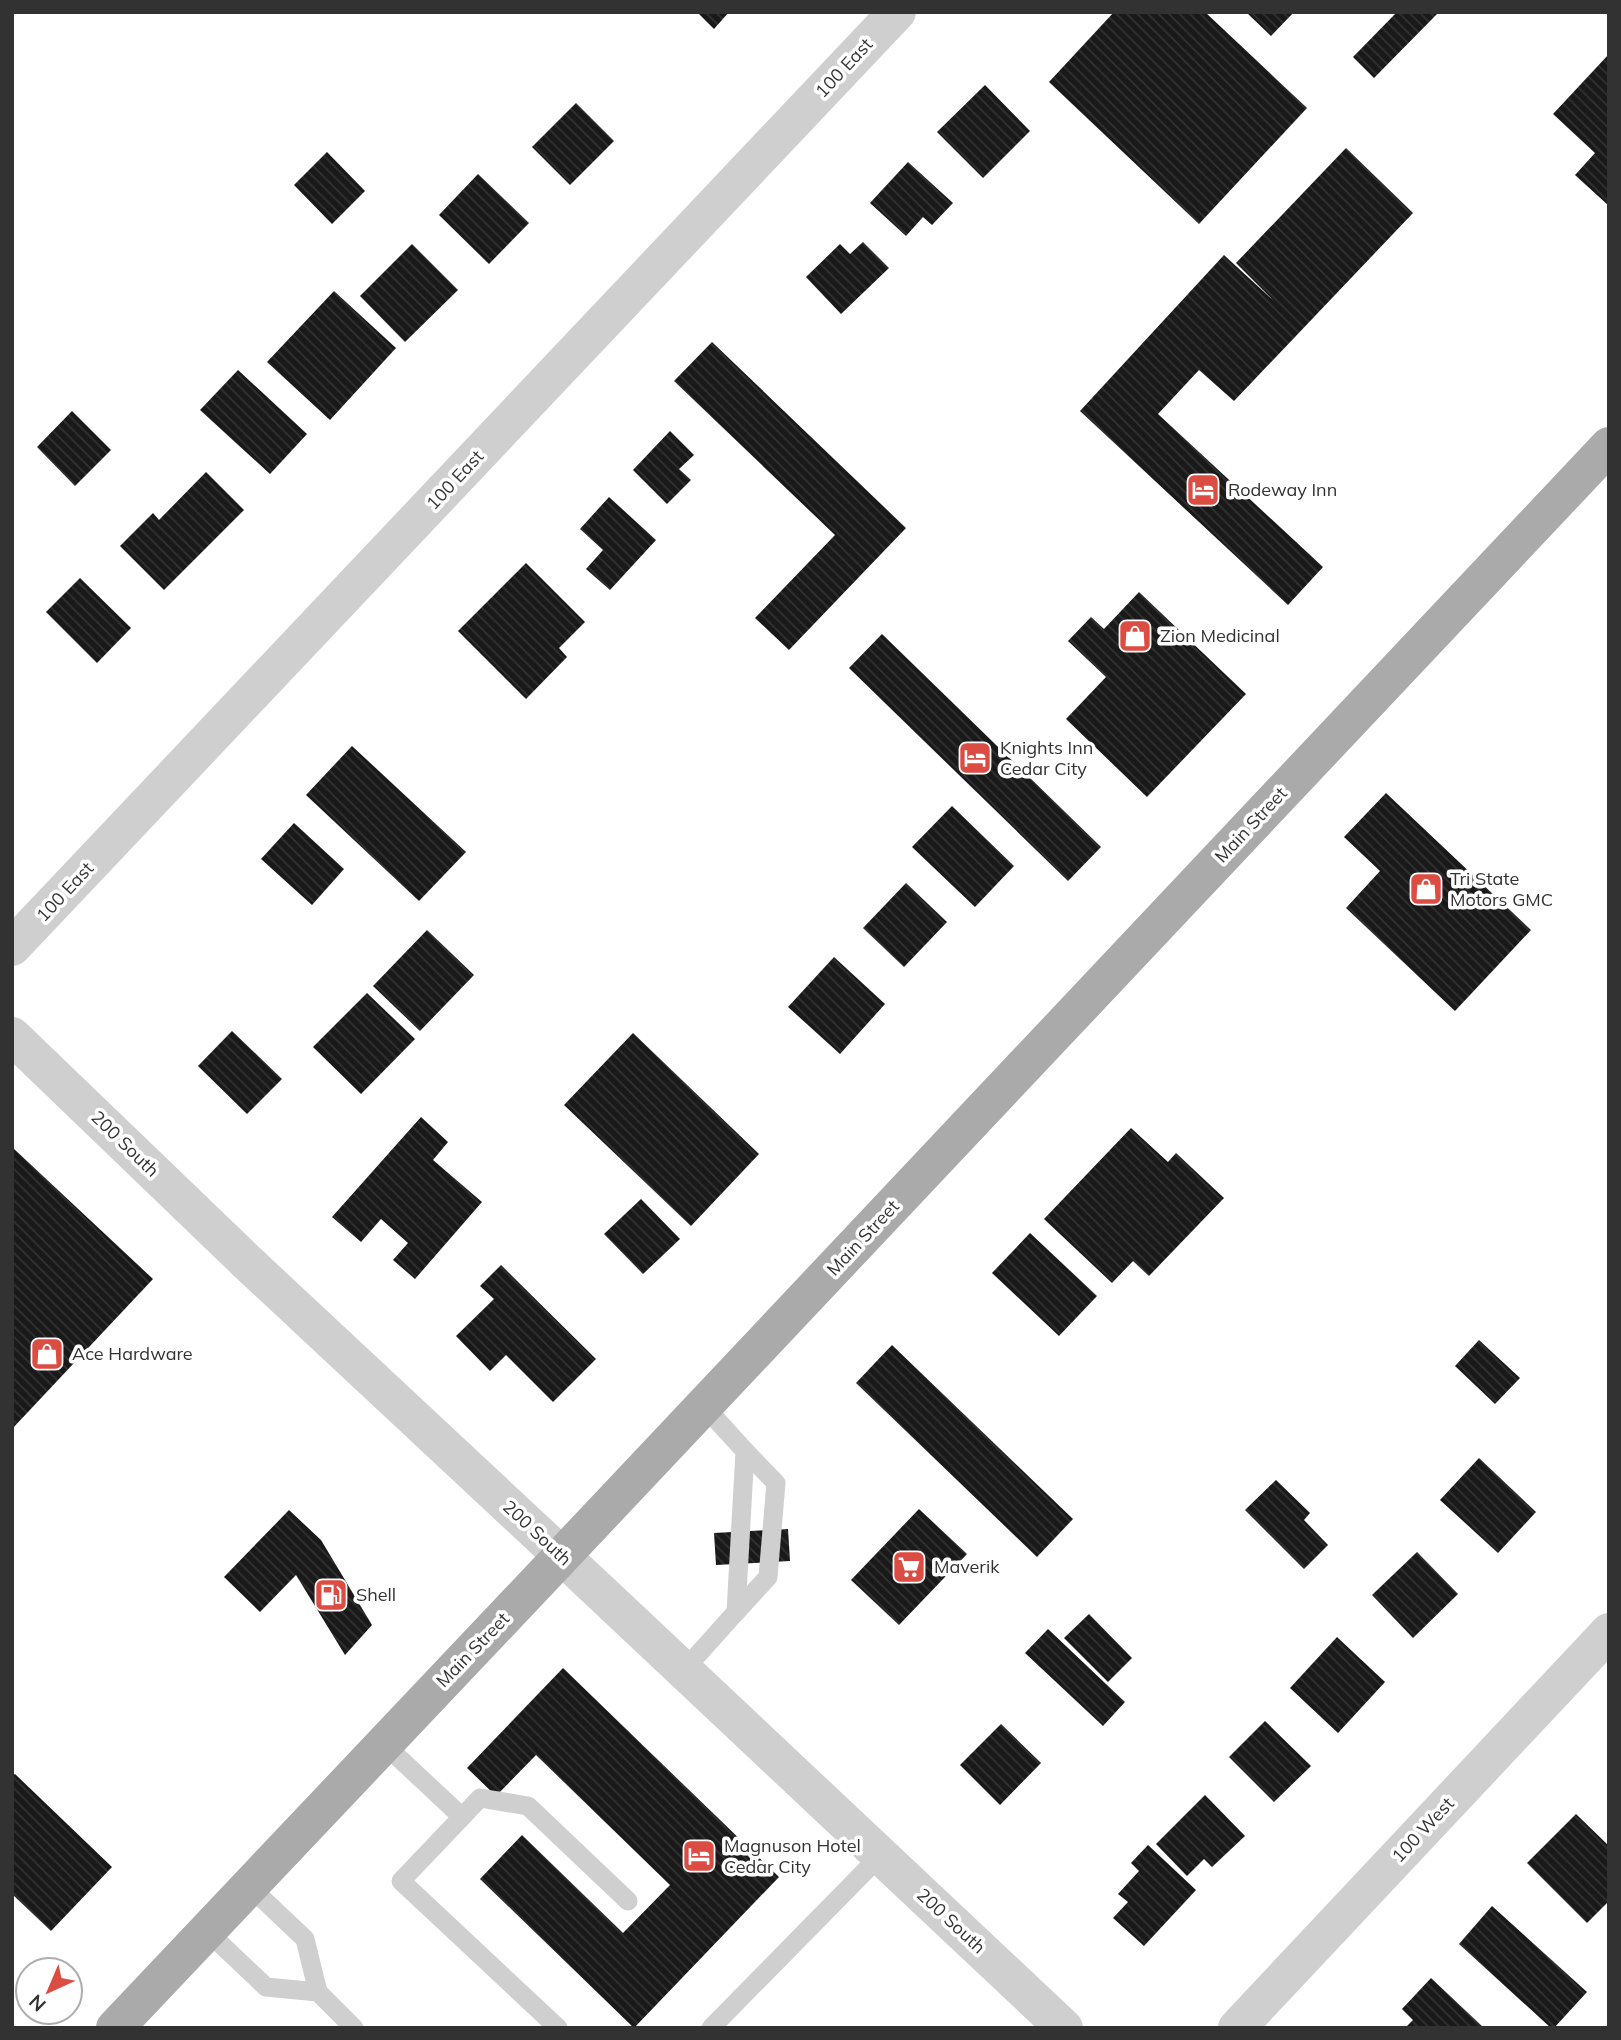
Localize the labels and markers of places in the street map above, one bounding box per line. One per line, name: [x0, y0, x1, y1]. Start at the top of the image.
hotel icon: Rodeway Inn: [1184, 471, 1222, 509]
place label: Rodeway Inn: [1228, 478, 1337, 501]
shop icon: Zion Medicinal: [1116, 617, 1154, 655]
place label: Zion Medicinal: [1160, 624, 1280, 647]
place label: Knights Inn Cedar City: [1000, 736, 1093, 780]
hotel icon: Knights Inn Cedar City: [956, 739, 994, 777]
place label: Tri State Motors GMC: [1450, 867, 1553, 911]
shop icon: Tri State Motors GMC: [1407, 870, 1445, 908]
shop icon: Ace Hardware: [28, 1335, 66, 1373]
place label: Ace Hardware: [72, 1342, 193, 1365]
supermarket icon: Maverik: [890, 1548, 928, 1586]
place label: Maverik: [934, 1555, 1000, 1578]
fuel station icon: Shell: [312, 1576, 350, 1614]
place label: Shell: [356, 1583, 396, 1606]
place label: Magnuson Hotel Cedar City: [724, 1834, 861, 1878]
hotel icon: Magnuson Hotel Cedar City: [680, 1837, 718, 1875]

